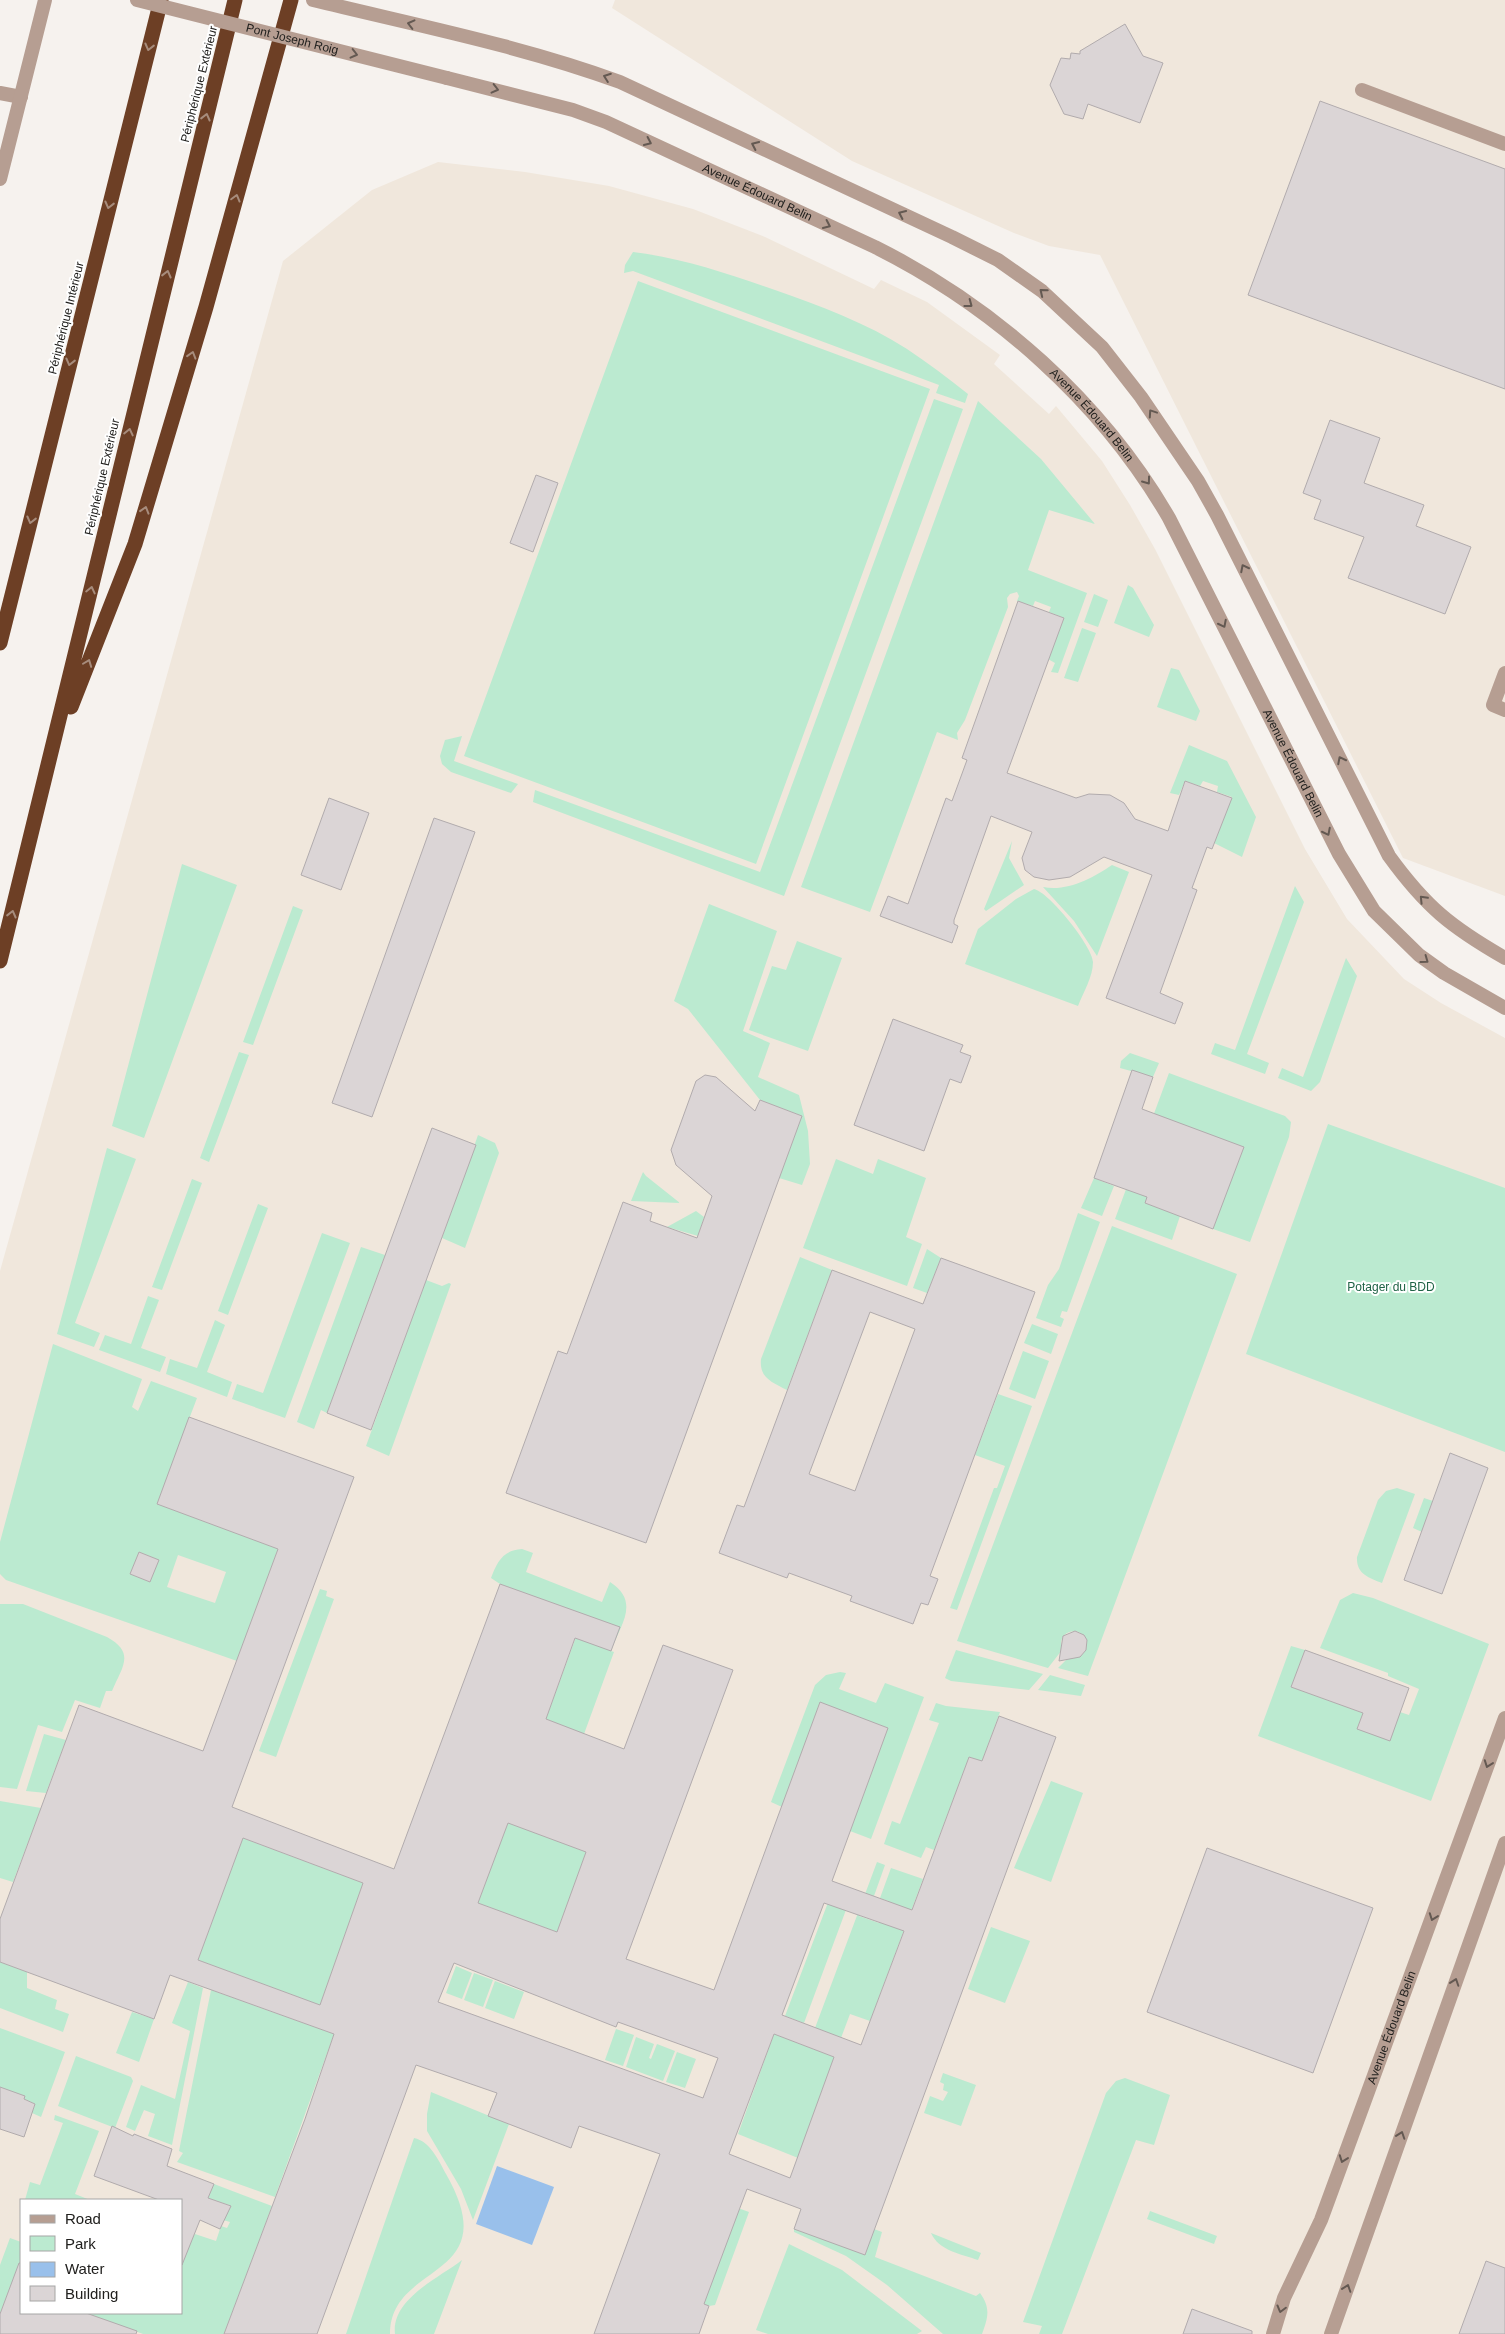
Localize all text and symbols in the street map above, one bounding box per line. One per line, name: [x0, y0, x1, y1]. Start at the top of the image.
one-way arrow: [406, 19, 415, 30]
street label: Pont Joseph Roig: [244, 21, 340, 57]
street label: Périphérique Extérieur: [178, 24, 220, 144]
one-way arrow: [144, 43, 155, 52]
one-way arrow: [350, 48, 359, 59]
one-way arrow: [603, 73, 612, 83]
one-way arrow: [490, 83, 499, 94]
one-way arrow: [200, 112, 211, 121]
one-way arrow: [643, 135, 652, 146]
one-way arrow: [751, 141, 760, 151]
street label: Avenue Édouard Belin: [700, 161, 814, 224]
one-way arrow: [230, 194, 241, 203]
one-way arrow: [104, 200, 115, 209]
one-way arrow: [898, 209, 907, 220]
one-way arrow: [822, 219, 831, 229]
street label: Périphérique Intérieur: [45, 260, 87, 376]
one-way arrow: [161, 270, 172, 279]
one-way arrow: [1040, 289, 1049, 298]
one-way arrow: [963, 298, 972, 306]
one-way arrow: [186, 351, 196, 359]
one-way arrow: [65, 358, 76, 367]
street label: Avenue Édouard Belin: [1047, 366, 1137, 464]
one-way arrow: [1149, 410, 1158, 419]
street label: Périphérique Extérieur: [82, 417, 122, 537]
one-way arrow: [123, 428, 134, 437]
one-way arrow: [1141, 475, 1150, 485]
one-way arrow: [139, 507, 149, 515]
one-way arrow: [26, 516, 36, 524]
one-way arrow: [1240, 564, 1250, 573]
one-way arrow: [85, 586, 96, 595]
one-way arrow: [1217, 619, 1227, 628]
one-way arrow: [82, 659, 93, 668]
street label: Avenue Édouard Belin: [1260, 707, 1326, 820]
one-way arrow: [1337, 756, 1347, 765]
one-way arrow: [1321, 827, 1332, 836]
one-way arrow: [1420, 896, 1429, 905]
one-way arrow: [6, 910, 17, 919]
one-way arrow: [1419, 954, 1429, 963]
park label: Potager du BDD: [1347, 1280, 1435, 1294]
one-way arrow: [1484, 1759, 1494, 1768]
one-way arrow: [1429, 1912, 1439, 1921]
street label: Avenue Édouard Belin: [1364, 1969, 1419, 2086]
one-way arrow: [1449, 1978, 1459, 1986]
one-way arrow: [1395, 2131, 1405, 2140]
one-way arrow: [1339, 2154, 1349, 2163]
legend: [20, 2199, 182, 2314]
text: Road: [65, 2210, 101, 2227]
text: Park: [65, 2235, 96, 2252]
text: Water: [65, 2260, 104, 2277]
one-way arrow: [1341, 2284, 1351, 2293]
text: Building: [65, 2285, 118, 2302]
one-way arrow: [1277, 2304, 1287, 2312]

